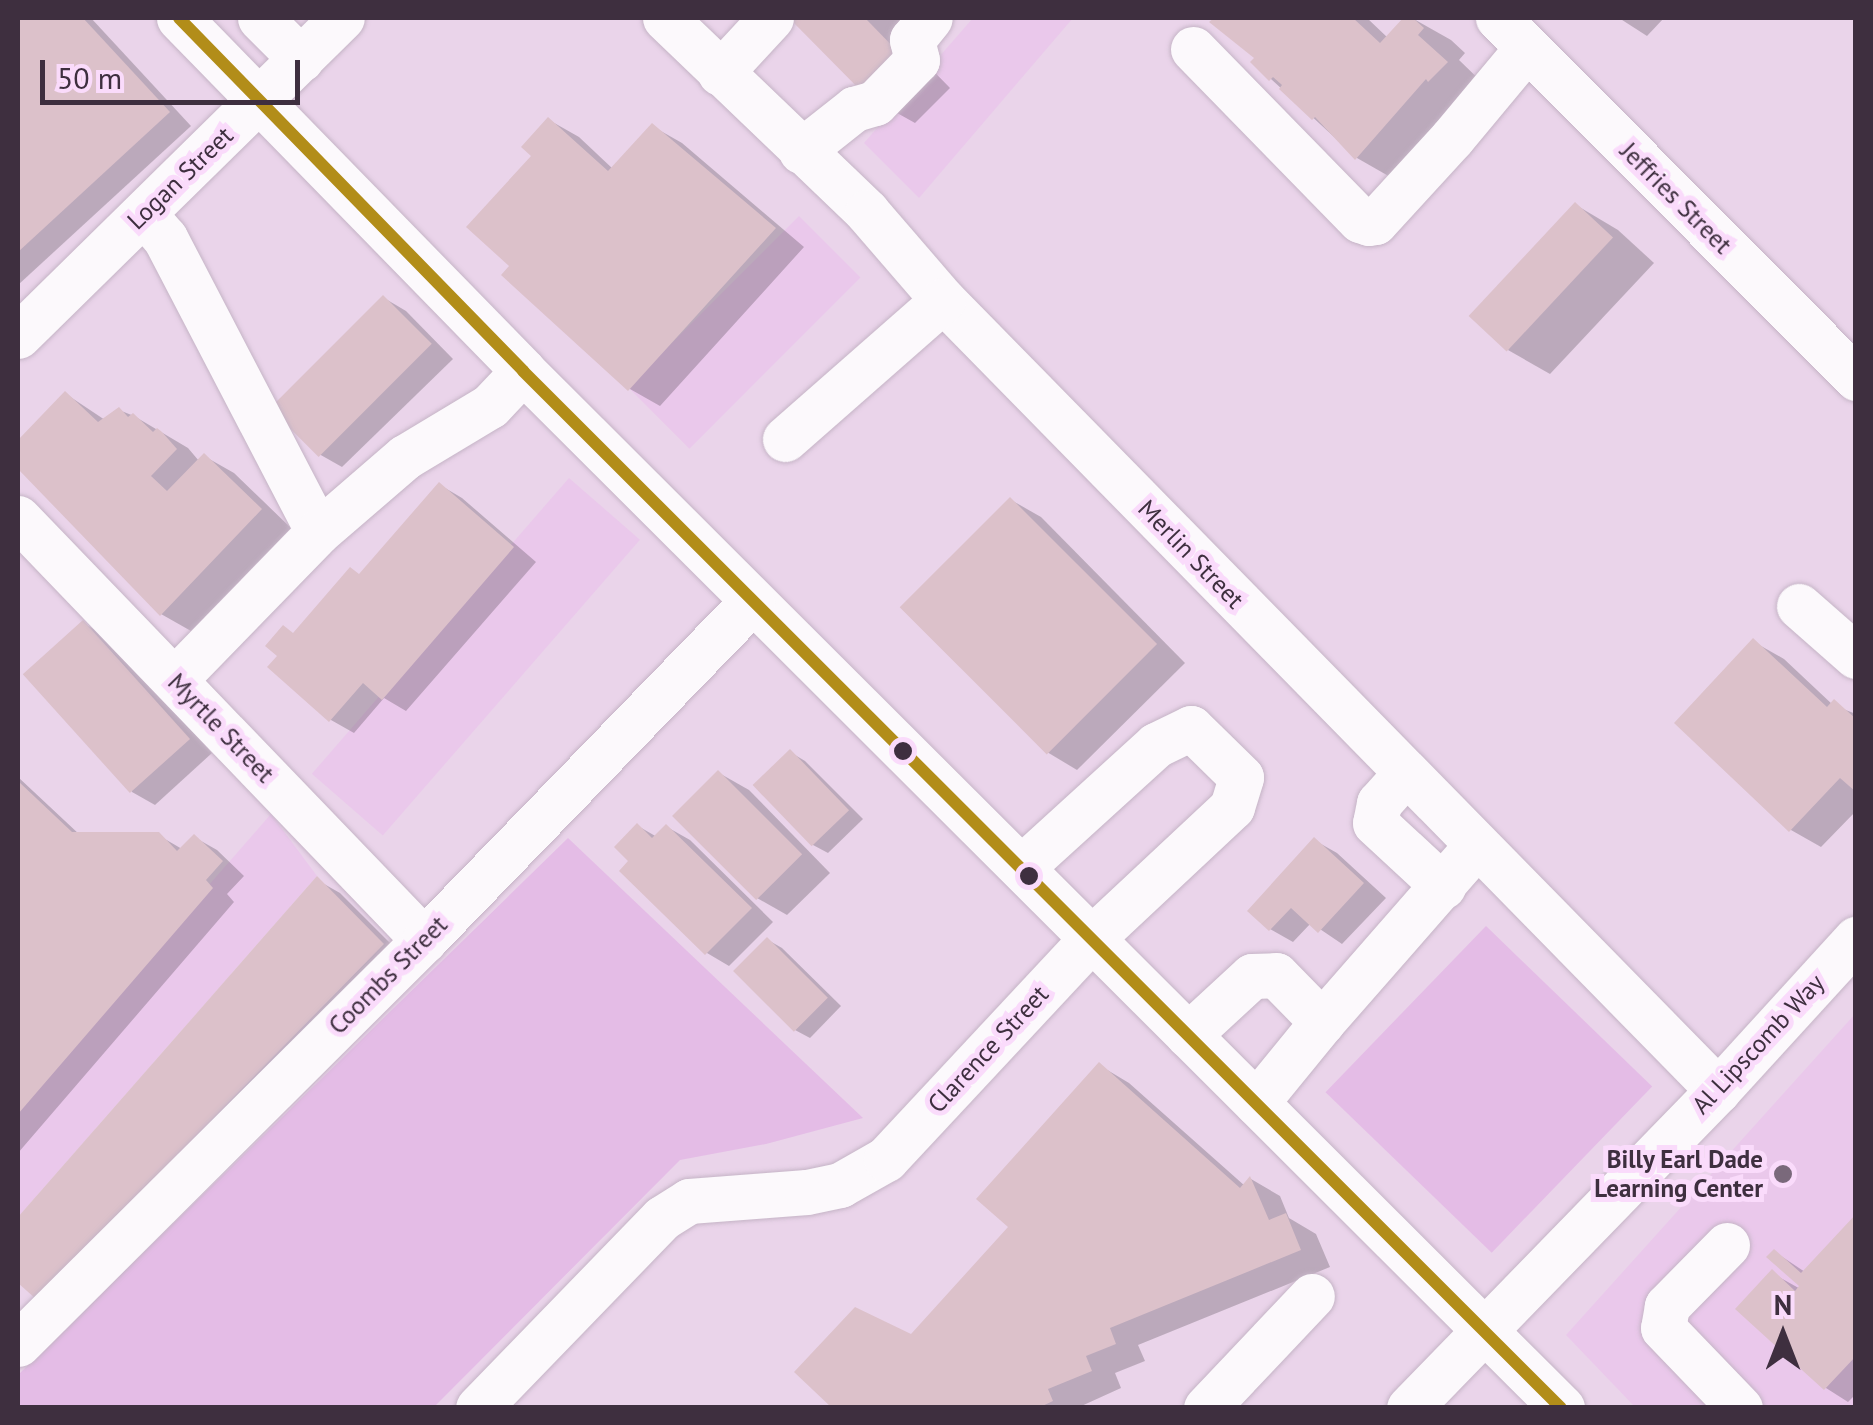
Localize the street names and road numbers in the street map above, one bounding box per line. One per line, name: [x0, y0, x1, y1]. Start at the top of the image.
street label: Logan Street: [121, 120, 239, 236]
street label: Jeffries Street: [1614, 136, 1738, 260]
street label: Merlin Street: [1132, 494, 1250, 614]
street label: Myrtle Street: [162, 667, 280, 789]
street label: Coombs Street: [323, 910, 453, 1040]
street label: Al Lipscomb Way: [1685, 968, 1831, 1120]
street label: Clarence Street: [922, 979, 1054, 1119]

